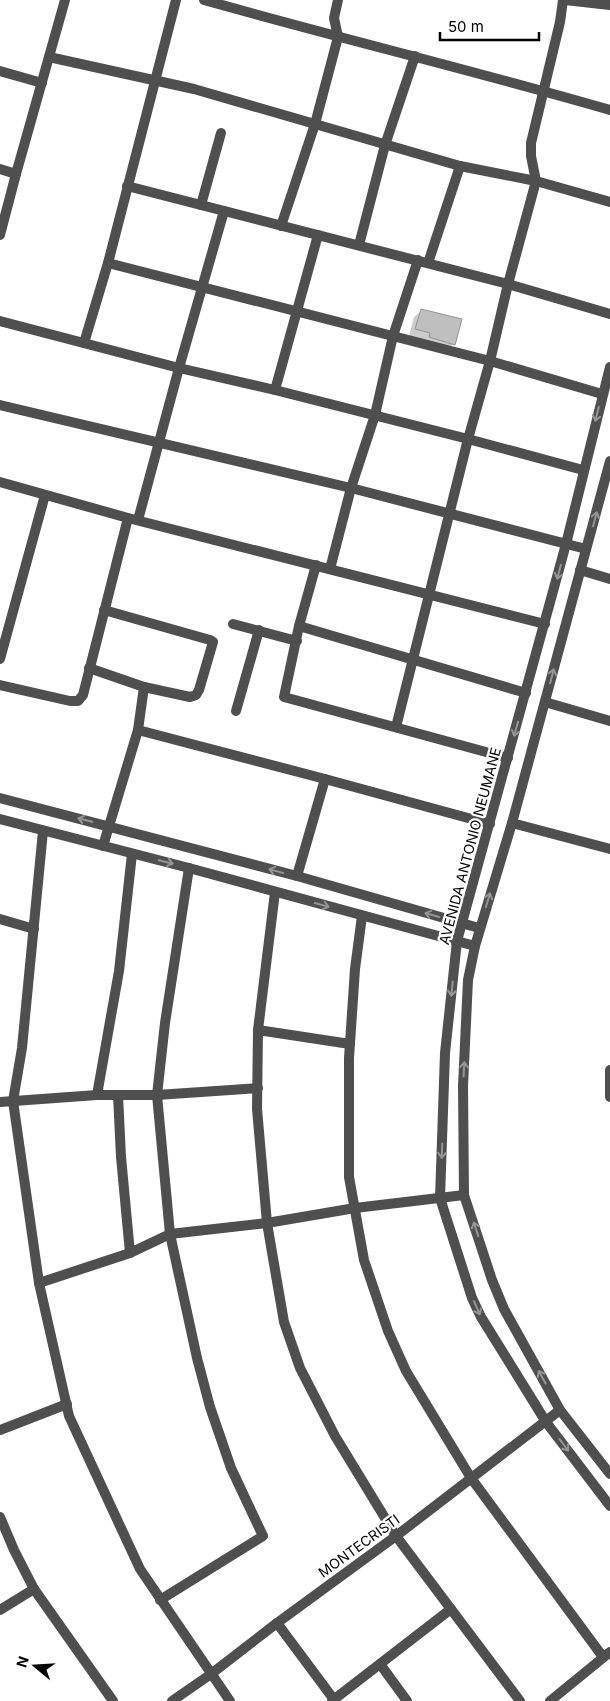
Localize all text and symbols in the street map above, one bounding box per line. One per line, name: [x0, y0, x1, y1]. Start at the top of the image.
scale bar: [440, 10, 539, 42]
text: 50 m: [448, 17, 484, 36]
one-way arrow: [592, 406, 601, 422]
one-way arrow: [590, 512, 600, 528]
one-way arrow: [553, 564, 563, 580]
one-way arrow: [548, 669, 557, 685]
one-way arrow: [511, 720, 521, 736]
street label: AVENIDA ANTONIO NEUMANE: [435, 745, 504, 946]
one-way arrow: [78, 815, 94, 824]
one-way arrow: [157, 858, 173, 867]
one-way arrow: [268, 865, 284, 875]
one-way arrow: [484, 892, 494, 908]
one-way arrow: [314, 901, 330, 910]
one-way arrow: [425, 910, 441, 920]
one-way arrow: [447, 981, 457, 997]
one-way arrow: [459, 1061, 468, 1077]
one-way arrow: [437, 1143, 447, 1159]
one-way arrow: [470, 1222, 480, 1238]
one-way arrow: [472, 1300, 482, 1315]
one-way arrow: [537, 1370, 546, 1385]
one-way arrow: [558, 1438, 569, 1451]
street label: MONTECRISTI: [315, 1510, 403, 1581]
north arrow: [10, 1641, 60, 1691]
text: N: [12, 1654, 32, 1670]

